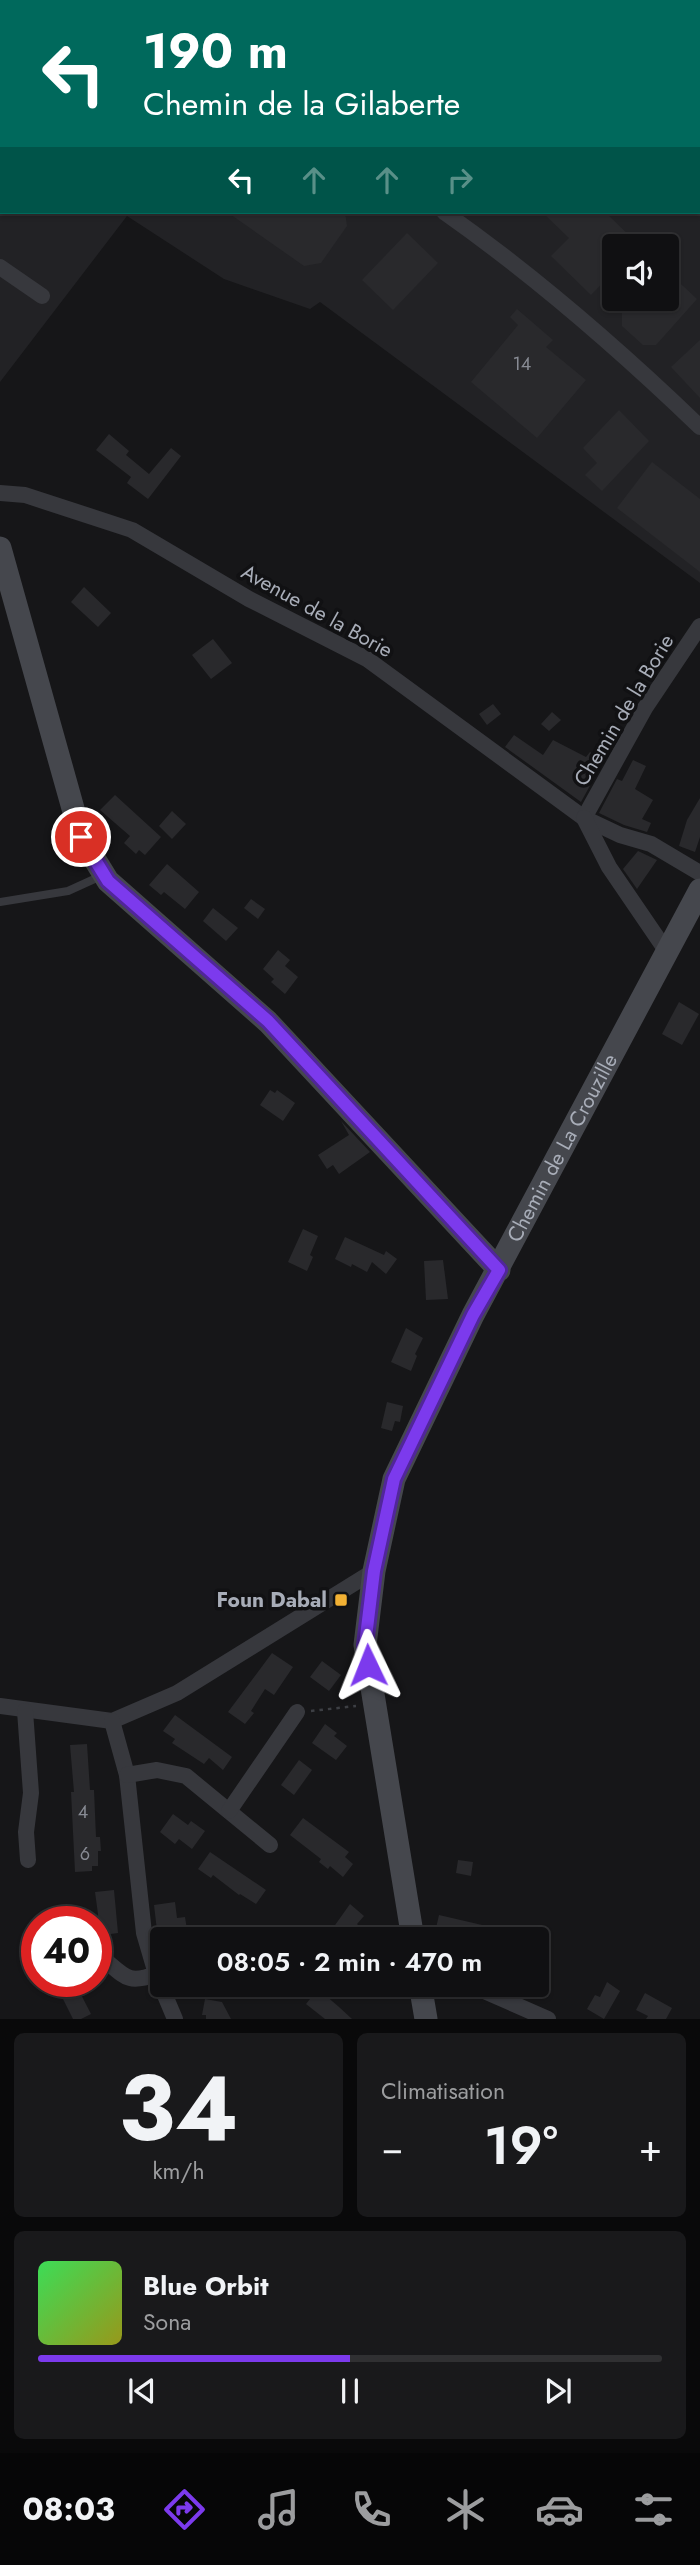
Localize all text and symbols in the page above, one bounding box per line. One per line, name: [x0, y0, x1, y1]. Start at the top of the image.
text: 190 m: [143, 16, 288, 86]
icon: left: [28, 28, 119, 119]
text: Chemin de la Gilaberte: [143, 81, 460, 127]
icon: left: [222, 161, 260, 199]
icon: ahead: [295, 161, 333, 199]
icon: ahead: [368, 161, 406, 199]
icon: right: [441, 161, 479, 199]
map controls: [602, 234, 679, 311]
button: sound: [602, 234, 679, 311]
house number: 14: [513, 351, 531, 377]
street label: Avenue de la Borie: [236, 557, 398, 665]
street label: Chemin de la Borie: [567, 628, 681, 792]
pin: [51, 807, 111, 867]
icon: arrive: [62, 818, 100, 856]
street label: Chemin de La Crouzille: [500, 1048, 625, 1248]
place label: Foun Dabal: [217, 1585, 327, 1615]
marker: Foun Dabal: [333, 1592, 349, 1608]
position arrow: [331, 1628, 405, 1702]
house number: 4: [78, 1799, 88, 1825]
house number: 6: [80, 1841, 90, 1867]
speed limit sign: 40: [21, 1906, 112, 1997]
text: 08:05 · 2 min · 470 m: [217, 1943, 482, 1981]
text: 34: [118, 2043, 239, 2174]
text: Climatisation: [381, 2074, 505, 2108]
text: 19°: [484, 2108, 558, 2184]
text: −: [381, 2120, 403, 2175]
text: +: [639, 2120, 662, 2175]
text: km/h: [153, 2154, 204, 2188]
text: Blue Orbit: [143, 2267, 268, 2305]
text: Sona: [143, 2305, 191, 2339]
icon: previous: [123, 2372, 161, 2410]
icon: pause: [331, 2372, 369, 2410]
icon: next: [539, 2372, 577, 2410]
icon: directions: [160, 2485, 209, 2534]
icon: music: [254, 2485, 303, 2534]
icon: phone: [347, 2485, 396, 2534]
icon: climate: [441, 2485, 490, 2534]
icon: car: [535, 2485, 584, 2534]
icon: filters: [629, 2485, 678, 2534]
text: 08:03: [22, 2486, 115, 2532]

